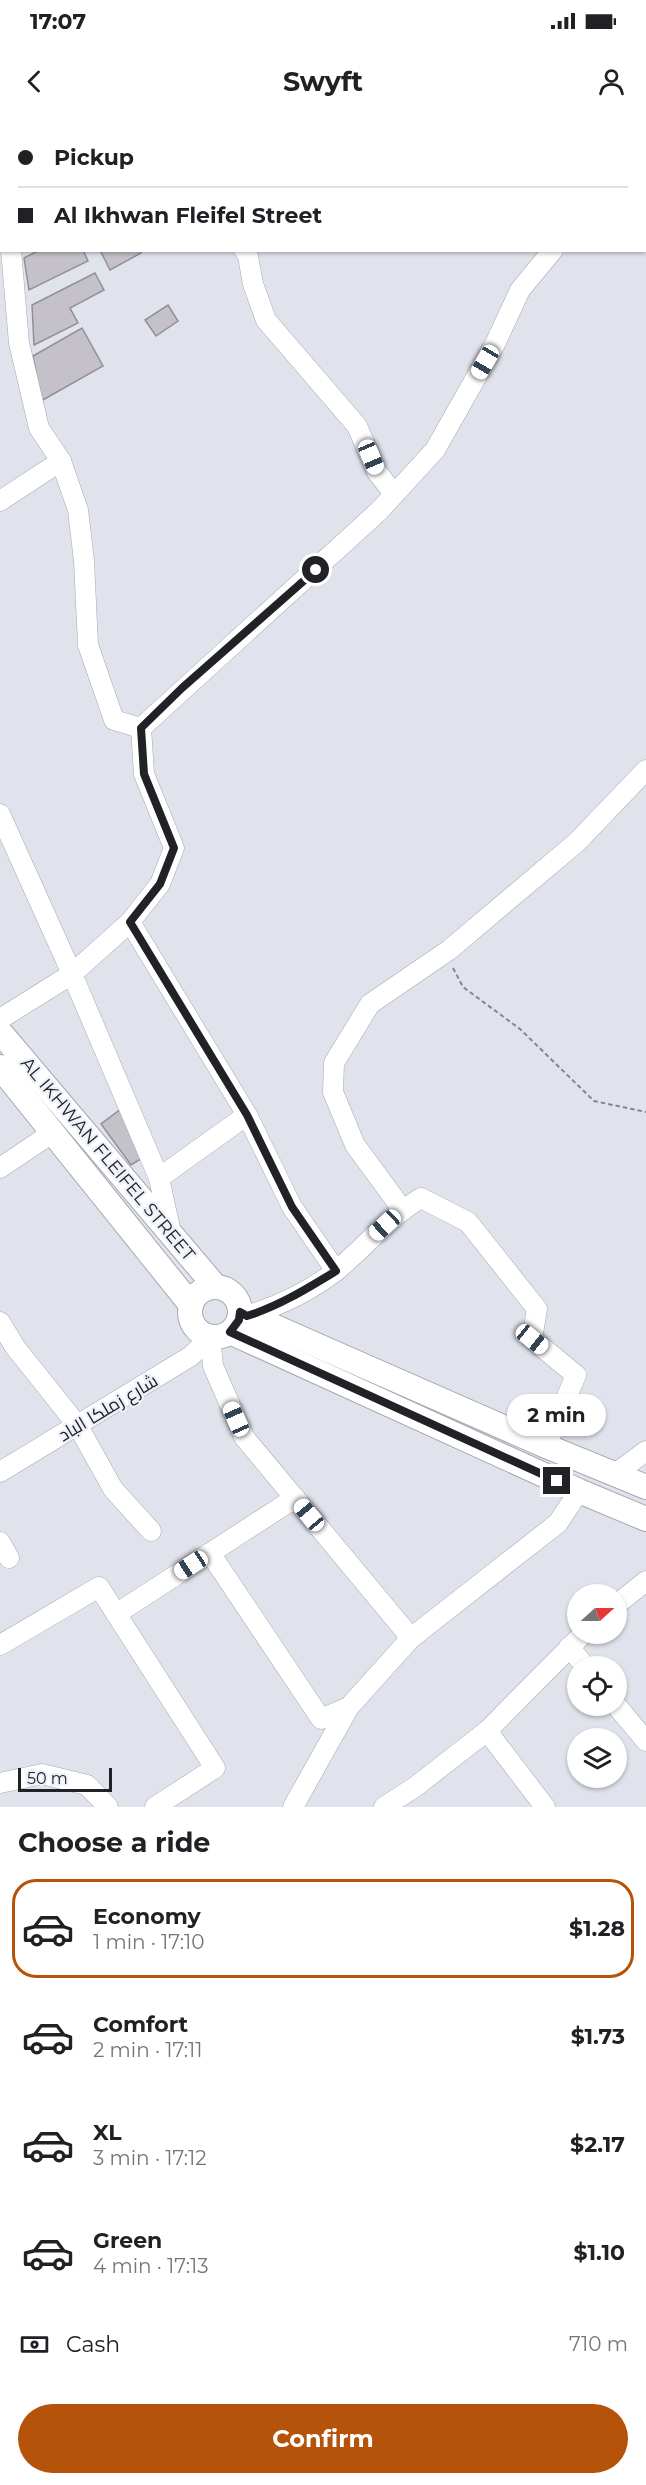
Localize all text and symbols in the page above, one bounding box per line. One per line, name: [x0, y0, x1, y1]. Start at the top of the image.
text: 17:07: [30, 8, 86, 35]
icon: back: [18, 65, 51, 98]
text: Swyft: [283, 65, 363, 98]
icon: person: [595, 65, 628, 98]
text: Pickup: [54, 144, 134, 171]
text: Al Ikhwan Fleifel Street: [54, 202, 322, 229]
car: [468, 342, 502, 382]
car: [356, 437, 386, 477]
route start: [302, 556, 329, 583]
street label: AL IKHWAN FLEIFEL STREET: [16, 1053, 200, 1266]
car: [366, 1206, 404, 1244]
car: [512, 1321, 552, 1357]
street label: شارع زملكا الباد: [54, 1370, 162, 1447]
callout: 2 min: [508, 1394, 606, 1436]
car: [220, 1399, 252, 1439]
text: 2 min: [527, 1403, 586, 1427]
route end: [543, 1467, 570, 1494]
car: [291, 1495, 327, 1535]
car: [171, 1548, 211, 1582]
north arrow: [567, 1584, 627, 1644]
map controls: [567, 1584, 627, 1788]
button: locate: [567, 1656, 627, 1716]
button: layers: [567, 1728, 627, 1788]
scale bar: [18, 1765, 112, 1792]
text: 50 m: [27, 1769, 68, 1788]
text: Choose a ride: [18, 1826, 210, 1859]
icon: car: [21, 1902, 75, 1956]
text: Economy: [93, 1903, 201, 1930]
text: $1.28: [569, 1915, 625, 1942]
text: 1 min · 17:10: [93, 1930, 204, 1954]
icon: car: [21, 2010, 75, 2064]
text: Comfort: [93, 2011, 188, 2038]
text: $1.73: [571, 2023, 625, 2050]
text: 2 min · 17:11: [93, 2038, 203, 2062]
icon: car: [21, 2118, 75, 2172]
text: XL: [93, 2119, 122, 2146]
text: $2.17: [570, 2131, 625, 2158]
text: 3 min · 17:12: [93, 2146, 207, 2170]
icon: car: [21, 2226, 75, 2280]
text: Green: [93, 2227, 162, 2254]
text: $1.10: [574, 2239, 625, 2266]
text: 4 min · 17:13: [93, 2254, 208, 2278]
icon: cash: [18, 2328, 51, 2361]
text: Cash: [66, 2331, 120, 2358]
text: 710 m: [569, 2332, 628, 2356]
button: Confirm: [18, 2404, 628, 2473]

